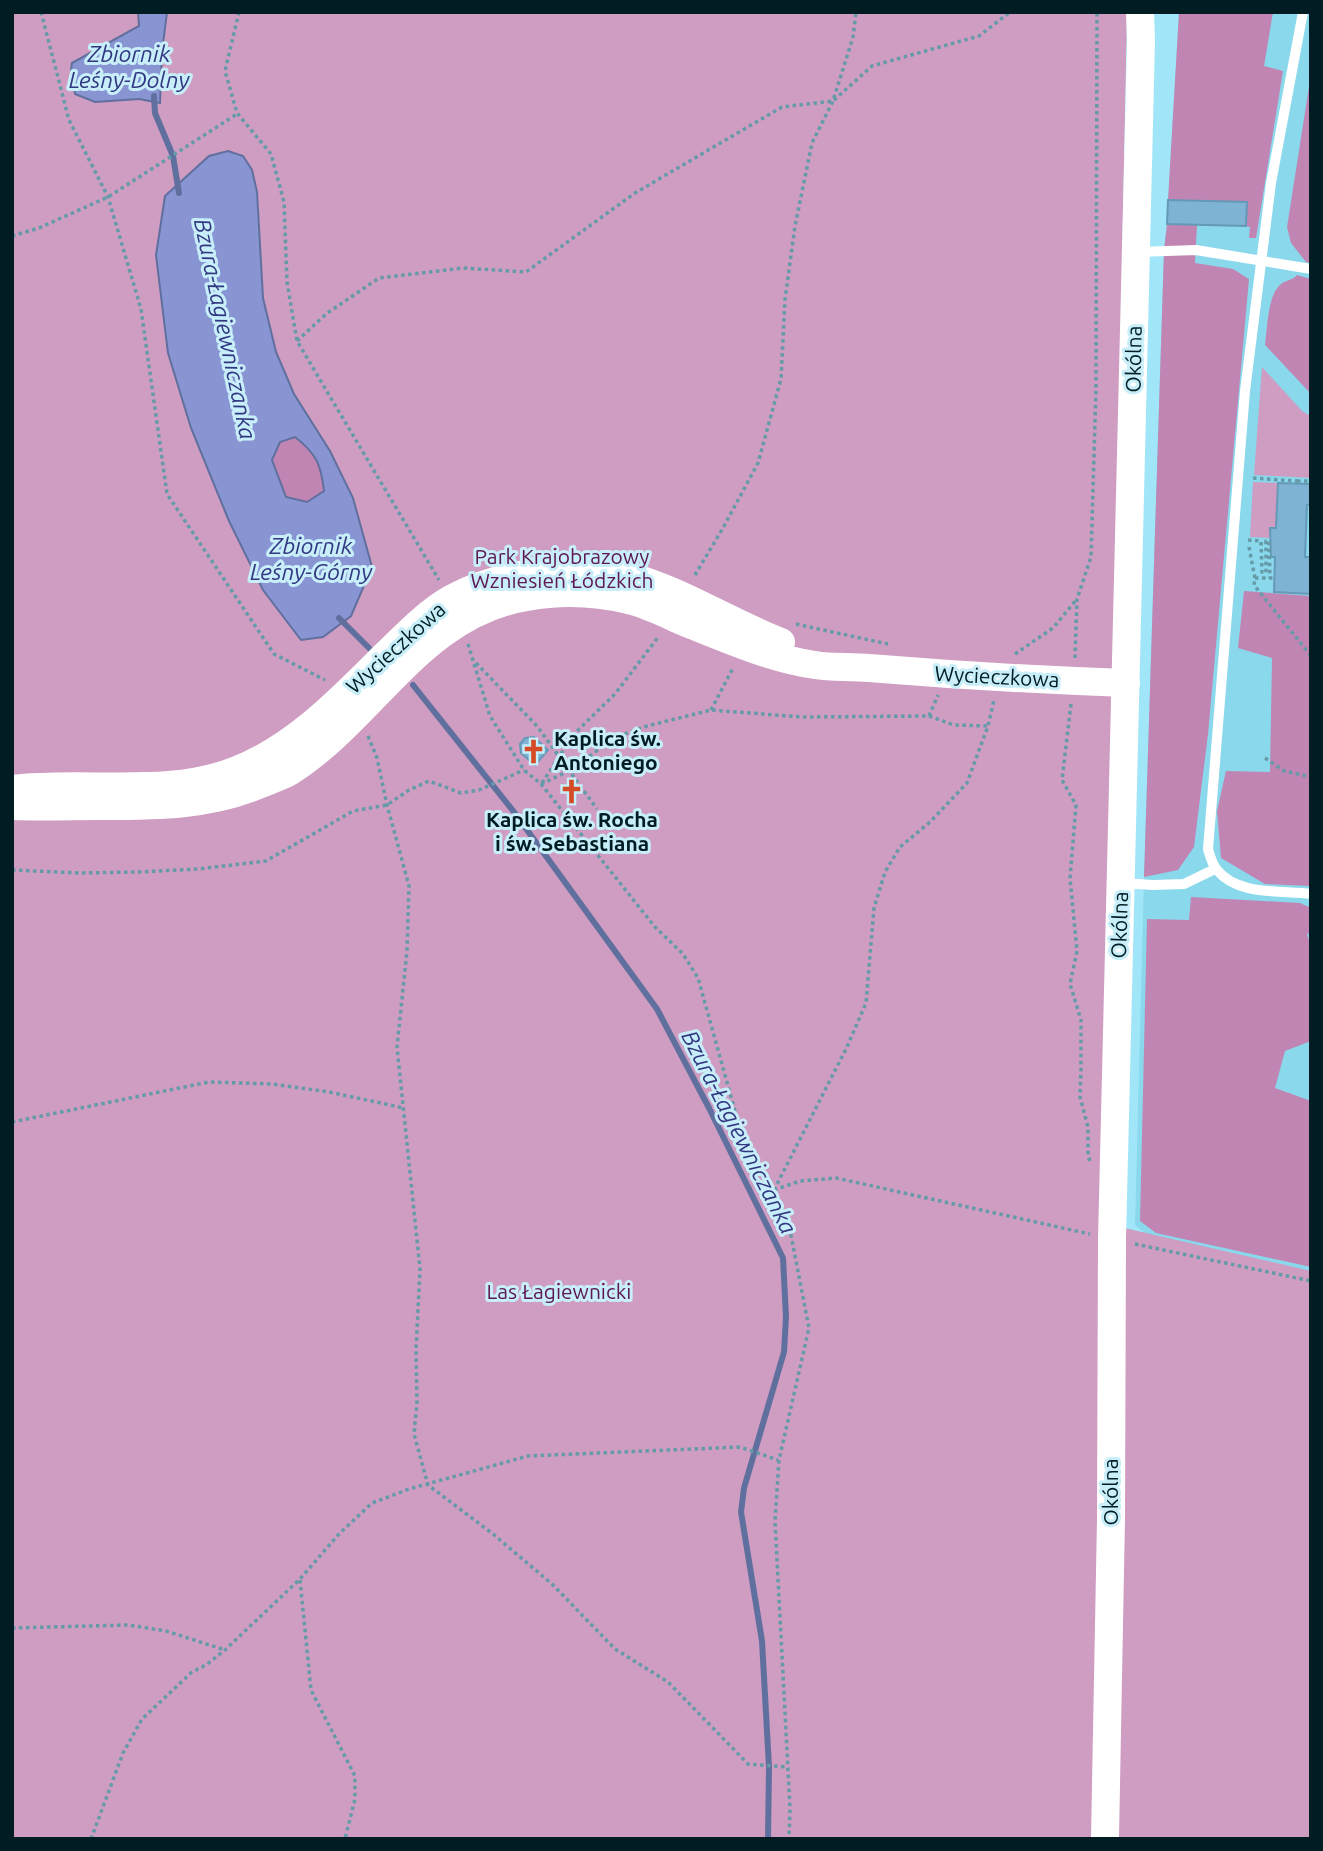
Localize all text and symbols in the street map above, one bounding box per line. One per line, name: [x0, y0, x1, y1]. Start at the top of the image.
water label: Zbiornik Leśny-Dolny: [69, 41, 190, 92]
water label: Bzura-Łagiewniczanka: [190, 216, 261, 442]
street label: Okólna: [1120, 325, 1146, 393]
water label: Zbiornik Leśny-Górny: [250, 533, 373, 584]
park label: Park Krajobrazowy Wzniesień Łódzkich: [470, 544, 654, 592]
street label: Wycieczkowa: [341, 597, 450, 698]
street label: Wycieczkowa: [934, 661, 1060, 691]
place label: Kaplica św. Antoniego: [554, 726, 661, 774]
church icon: Kaplica św. Antoniego: [520, 737, 548, 765]
church icon: Kaplica św. Rocha i św. Sebastiana: [558, 777, 586, 805]
place label: Kaplica św. Rocha i św. Sebastiana: [486, 807, 658, 855]
street label: Okólna: [1106, 891, 1132, 959]
water label: Bzura-Łagiewniczanka: [677, 1026, 802, 1238]
park label: Las Łagiewnicki: [487, 1279, 631, 1303]
street label: Okólna: [1098, 1458, 1122, 1526]

